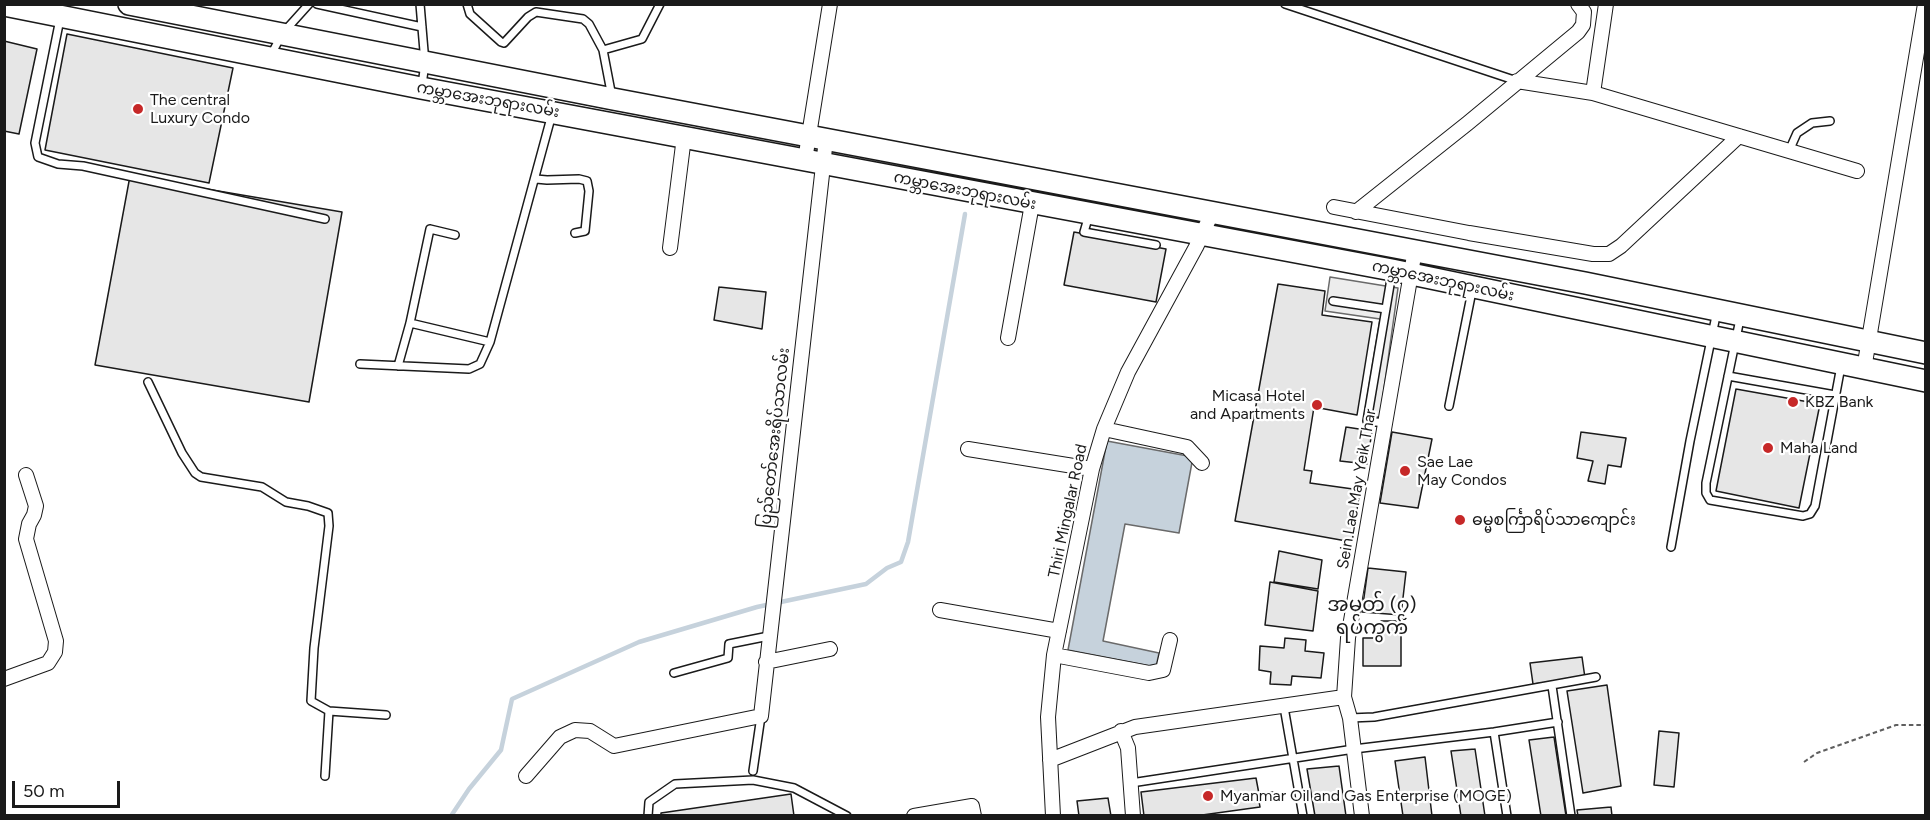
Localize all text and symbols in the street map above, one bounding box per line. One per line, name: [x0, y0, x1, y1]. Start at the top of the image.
street label: ကမ္ဘာအေးဘုရားလမ်း: [415, 78, 561, 122]
place label: The central Luxury Condo: [150, 90, 250, 128]
marker: The central Luxury Condo: [131, 102, 145, 116]
street label: ကမ္ဘာအေးဘုရားလမ်း: [892, 168, 1038, 214]
street label: ကမ္ဘာအေးဘုရားလမ်း: [1370, 257, 1516, 305]
street label: ပြည်တော်အေးရိပ်သာလမ်း: [756, 347, 794, 529]
place label: Micasa Hotel and Apartments: [1190, 386, 1305, 424]
place label: KBZ Bank: [1805, 392, 1873, 412]
marker: KBZ Bank: [1786, 395, 1800, 409]
marker: Micasa Hotel and Apartments: [1310, 398, 1324, 412]
street label: Sein Lae May Yeik Thar: [1333, 407, 1381, 571]
place label: Maha Land: [1780, 438, 1858, 458]
marker: Maha Land: [1761, 441, 1775, 455]
street label: Thiri Mingalar Road: [1044, 442, 1092, 580]
place label: Sae Lae May Condos: [1417, 452, 1507, 490]
marker: Sae Lae May Condos: [1398, 464, 1412, 478]
place label: ဓမ္မစင်္ကြာရိပ်သာကျောင်း: [1472, 510, 1636, 530]
marker: ဓမ္မစင်္ကြာရိပ်သာကျောင်း: [1453, 513, 1467, 527]
district label: အမှတ် (၇) ရပ်ကွက်: [1327, 593, 1417, 640]
scale bar: [15, 769, 123, 807]
text: 50 m: [23, 780, 65, 802]
place label: Myanmar Oil and Gas Enterprise (MOGE): [1220, 786, 1512, 806]
marker: Myanmar Oil and Gas Enterprise (MOGE): [1201, 789, 1215, 803]

